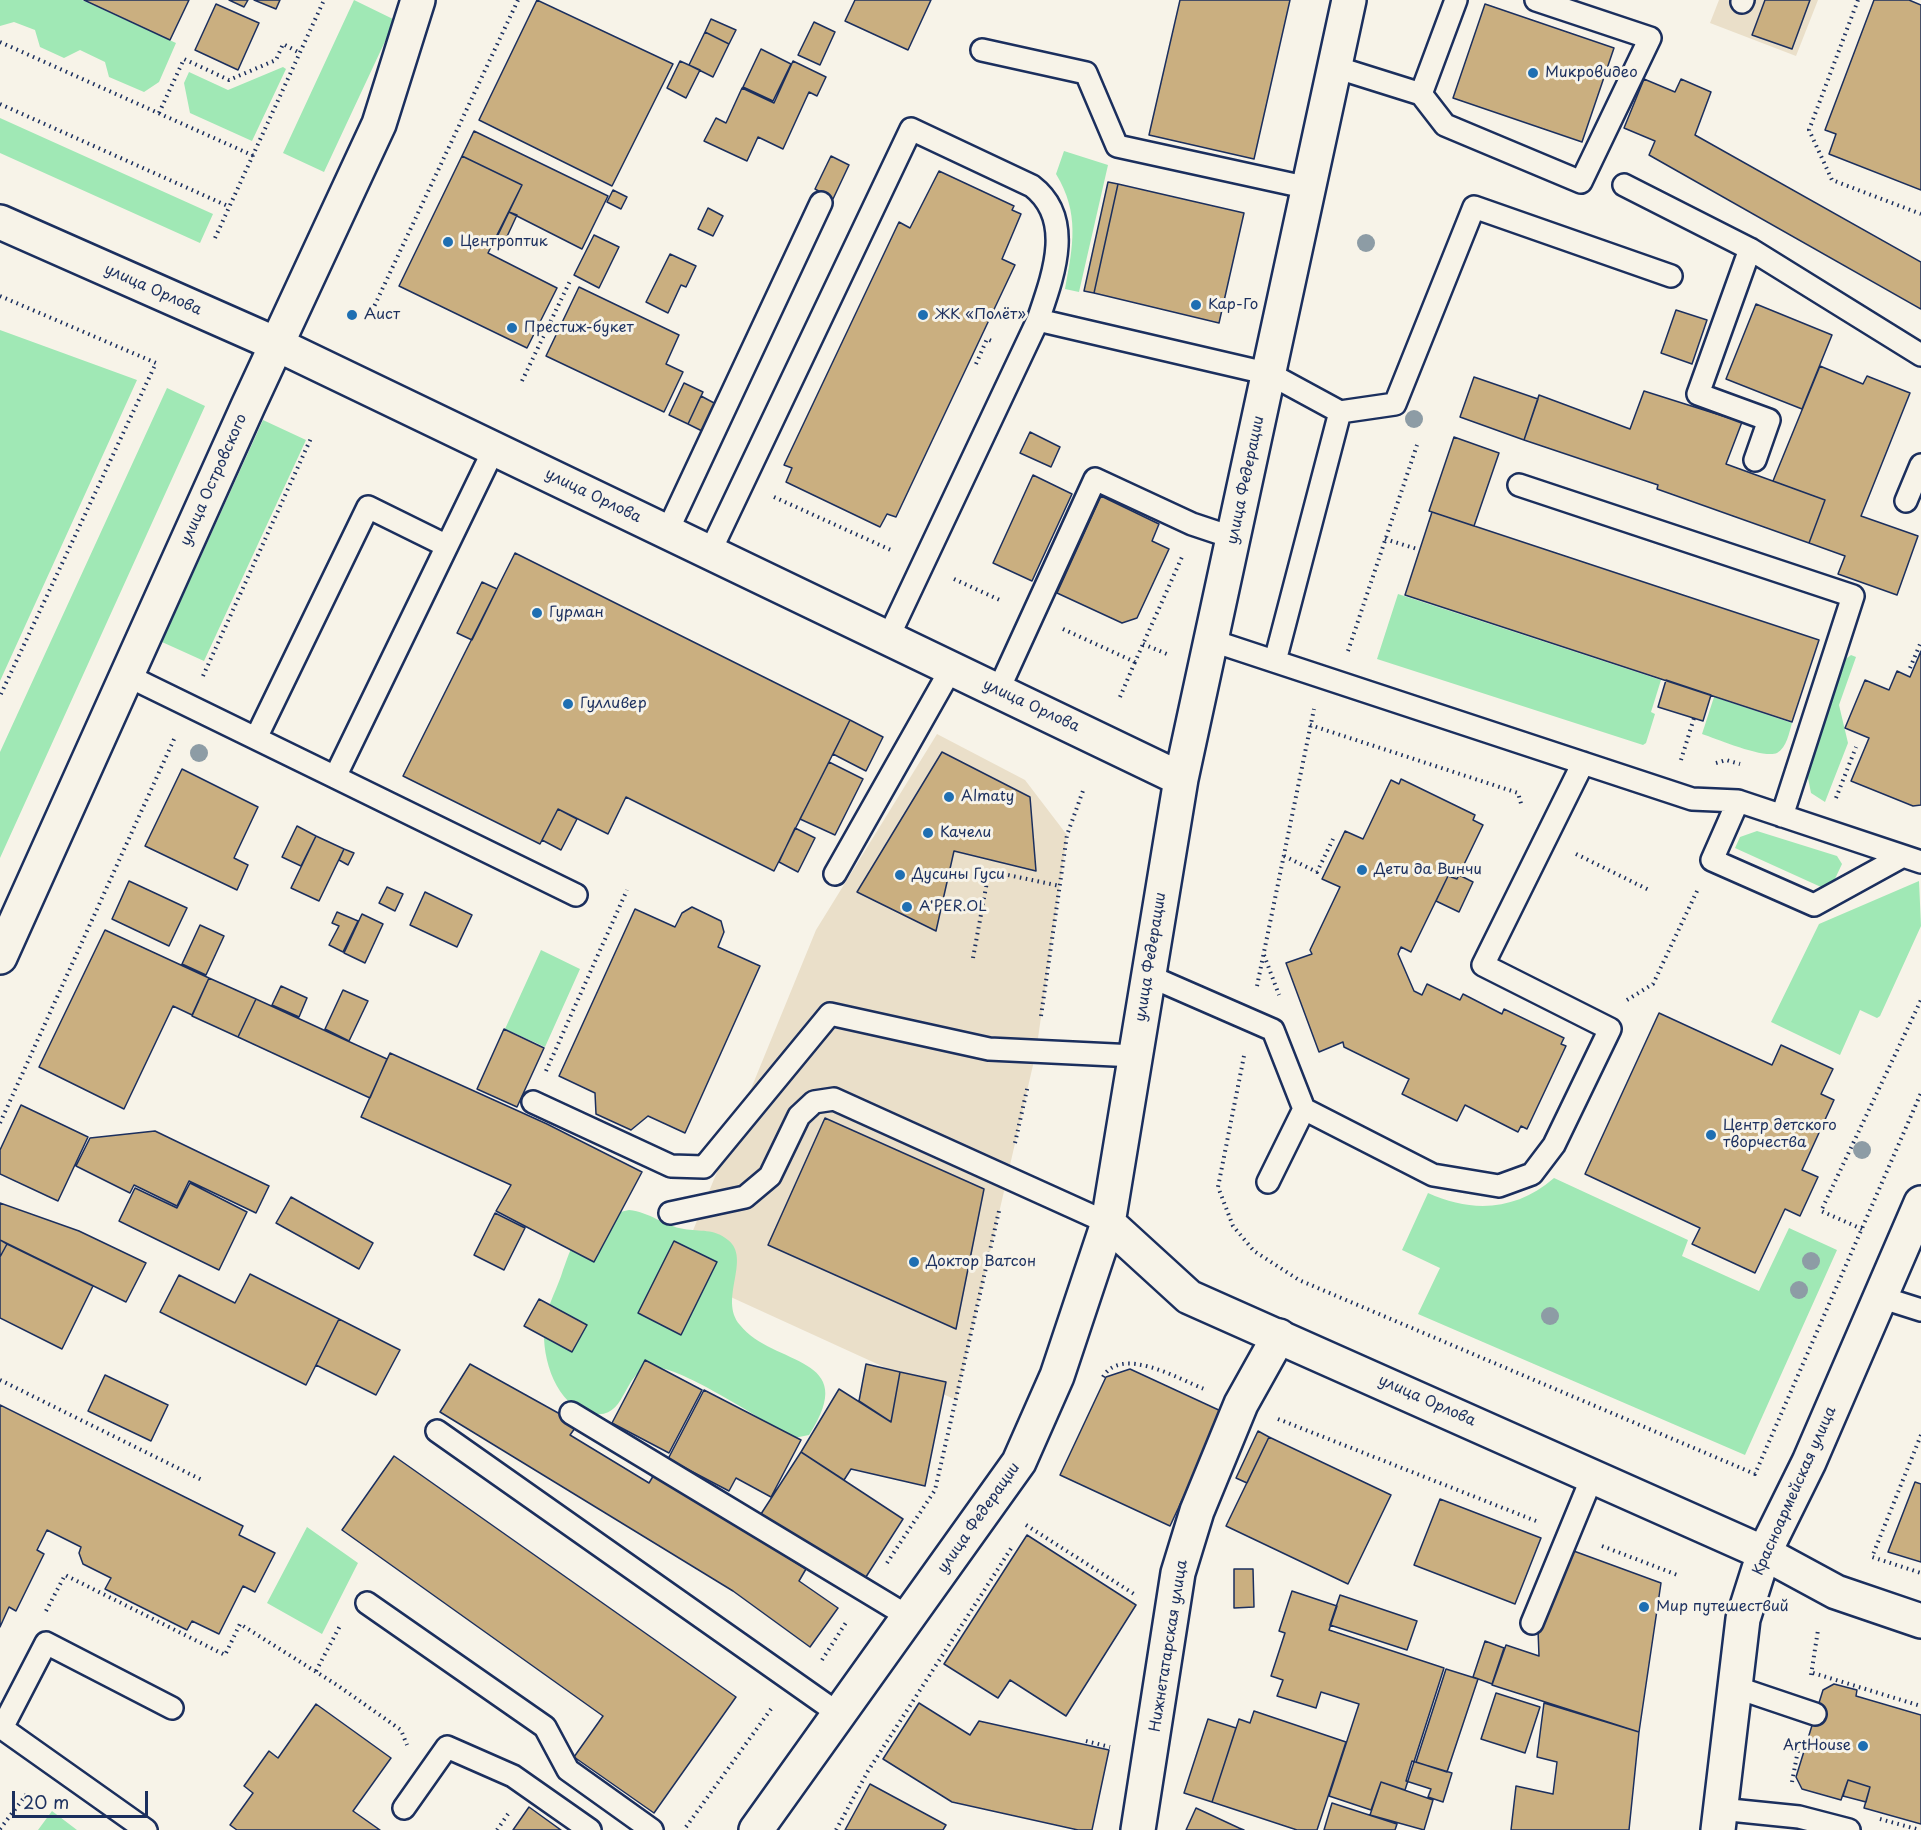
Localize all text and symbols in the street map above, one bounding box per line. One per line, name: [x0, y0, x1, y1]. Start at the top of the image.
place label: Микровидео: [1545, 64, 1638, 82]
marker: Микровидео: [1526, 66, 1540, 80]
place label: Центроптик: [460, 233, 548, 251]
marker: Центроптик: [441, 235, 455, 249]
street label: улица Орлова: [102, 261, 204, 319]
place label: Кар-Го: [1208, 296, 1258, 314]
marker: Кар-Го: [1189, 298, 1203, 312]
place label: Аист: [364, 306, 400, 324]
place label: ЖК «Полёт»: [935, 306, 1026, 324]
marker: Аист: [345, 308, 359, 322]
marker: ЖК «Полёт»: [916, 308, 930, 322]
place label: Престиж-букет: [524, 319, 634, 337]
marker: Престиж-букет: [505, 321, 519, 335]
street label: улица Островского: [177, 411, 251, 549]
street label: улица Федерации: [1224, 414, 1268, 546]
street label: улица Орлова: [542, 465, 644, 527]
place label: Гурман: [549, 604, 604, 622]
marker: Гурман: [530, 606, 544, 620]
street label: улица Орлова: [980, 676, 1082, 736]
place label: Гулливер: [580, 695, 647, 713]
marker: Гулливер: [561, 697, 575, 711]
place label: Almaty: [961, 788, 1014, 806]
marker: Almaty: [942, 790, 956, 804]
place label: Качели: [940, 824, 991, 842]
marker: Качели: [921, 826, 935, 840]
place label: Дети да Винчи: [1374, 861, 1482, 879]
marker: Дети да Винчи: [1355, 863, 1369, 877]
place label: Дусины Гуси: [912, 866, 1005, 884]
marker: Дусины Гуси: [893, 868, 907, 882]
street label: улица Федерации: [1132, 891, 1170, 1023]
place label: A'PER.OL: [919, 898, 987, 916]
marker: A'PER.OL: [900, 900, 914, 914]
place label: Центр детского творчества: [1723, 1117, 1837, 1152]
marker: Центр детского творчества: [1704, 1128, 1718, 1142]
place label: Доктор Ватсон: [926, 1253, 1036, 1271]
marker: Доктор Ватсон: [907, 1255, 921, 1269]
street label: улица Орлова: [1376, 1372, 1478, 1430]
street label: Красноармейская улица: [1750, 1404, 1840, 1578]
street label: улица Федерации: [934, 1459, 1024, 1577]
street label: Нижнетатарская улица: [1146, 1559, 1192, 1733]
place label: Мир путешествий: [1656, 1598, 1789, 1616]
marker: Мир путешествий: [1637, 1600, 1651, 1614]
place label: ArtHouse: [1783, 1737, 1851, 1755]
marker: ArtHouse: [1856, 1739, 1870, 1753]
scale bar: [15, 1779, 152, 1817]
text: 20 m: [23, 1788, 69, 1815]

